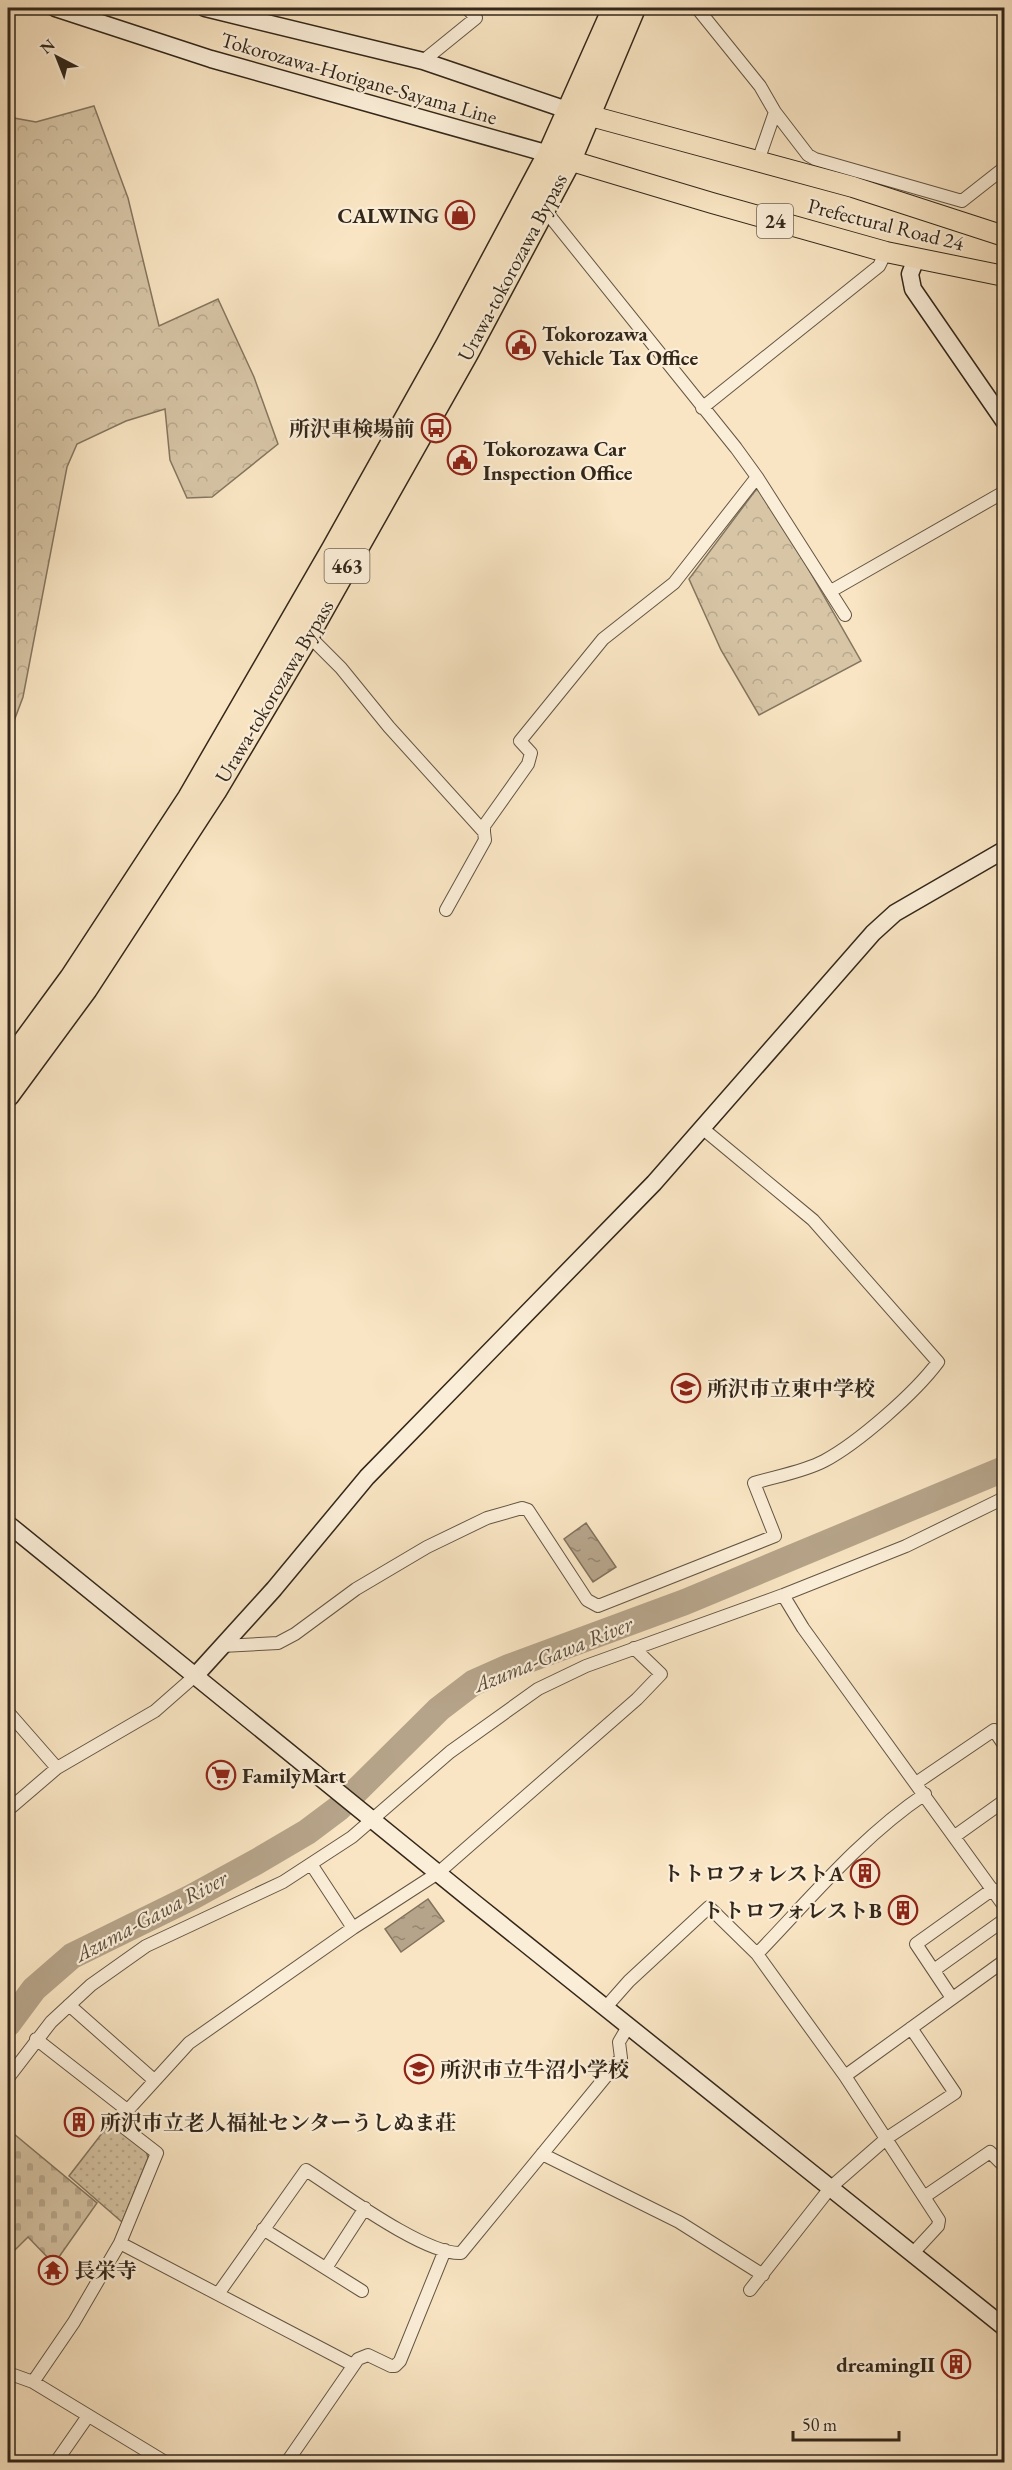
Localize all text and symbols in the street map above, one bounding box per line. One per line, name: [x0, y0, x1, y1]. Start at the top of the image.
street label: Tokorozawa-Horigane-Sayama Line: [218, 26, 500, 130]
north arrow: [27, 27, 87, 87]
text: N: [35, 34, 59, 58]
street label: Urawa-tokorozawa Bypass: [451, 168, 573, 366]
street label: Prefectural Road 24: [805, 192, 968, 257]
shop icon: CALWING: [444, 199, 476, 231]
place label: CALWING: [338, 202, 439, 229]
road number: 24: [757, 204, 793, 238]
place label: Tokorozawa Vehicle Tax Office: [542, 320, 698, 371]
public building icon: Tokorozawa Vehicle Tax Office: [505, 329, 537, 361]
bus stop icon: 所沢車検場前: [420, 412, 452, 444]
place label: 所沢車検場前: [289, 415, 415, 442]
place label: Tokorozawa Car Inspection Office: [483, 435, 633, 486]
public building icon: Tokorozawa Car Inspection Office: [446, 444, 478, 476]
road number: 463: [324, 549, 370, 583]
street label: Urawa-tokorozawa Bypass: [209, 594, 340, 788]
school or university icon: 所沢市立東中学校: [670, 1372, 702, 1404]
place label: 所沢市立東中学校: [707, 1375, 875, 1402]
water label: Azuma-Gawa River: [467, 1608, 638, 1700]
supermarket icon: FamilyMart: [205, 1759, 237, 1791]
place label: FamilyMart: [242, 1762, 346, 1789]
building icon: トトロフォレストA: [849, 1857, 881, 1889]
place label: トトロフォレストA: [663, 1860, 845, 1887]
water label: Azuma-Gawa River: [68, 1863, 234, 1969]
building icon: トトロフォレストB: [887, 1894, 919, 1926]
place label: トトロフォレストB: [703, 1897, 882, 1924]
school or university icon: 所沢市立牛沼小学校: [403, 2053, 435, 2085]
place label: 所沢市立牛沼小学校: [440, 2056, 629, 2083]
building icon: 所沢市立老人福祉センターうしぬま荘: [63, 2106, 95, 2138]
place label: 所沢市立老人福祉センターうしぬま荘: [100, 2109, 456, 2136]
temple icon: 長栄寺: [37, 2254, 69, 2286]
place label: 長栄寺: [74, 2257, 137, 2284]
building icon: dreamingII: [940, 2348, 972, 2380]
place label: dreamingII: [836, 2351, 935, 2378]
scale bar: [793, 2404, 900, 2442]
text: 50 m: [802, 2413, 837, 2436]

